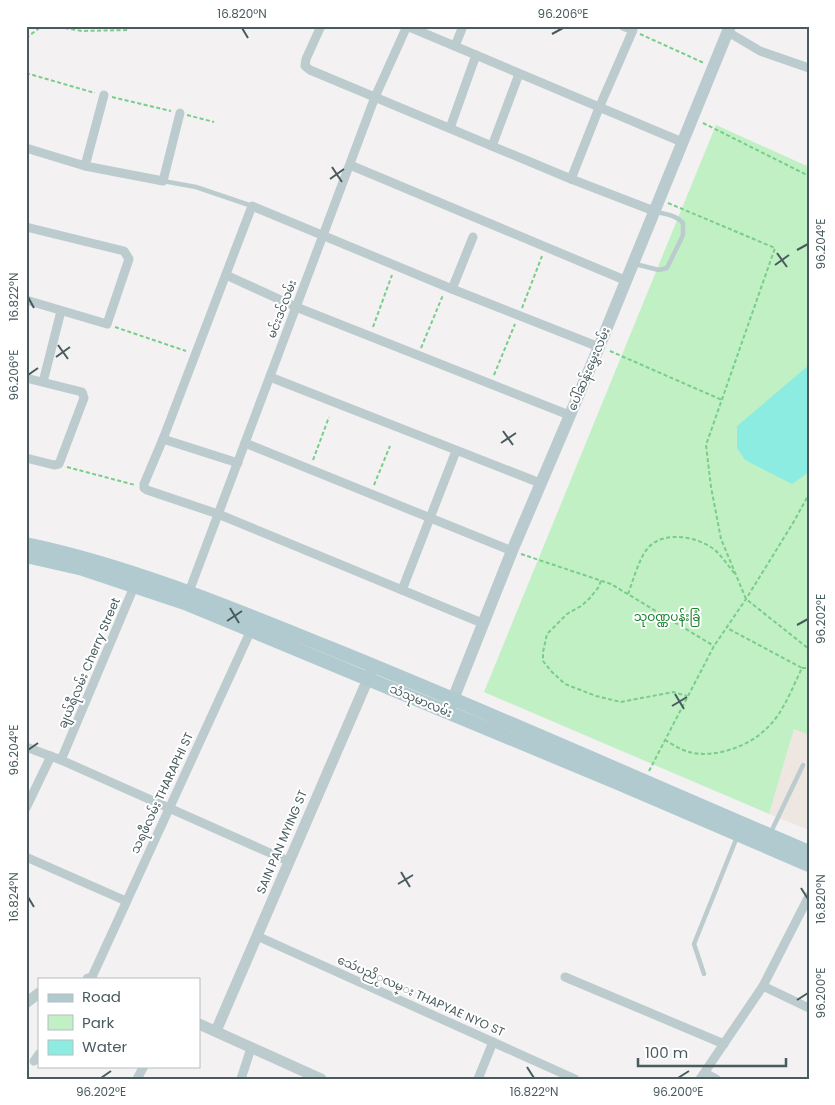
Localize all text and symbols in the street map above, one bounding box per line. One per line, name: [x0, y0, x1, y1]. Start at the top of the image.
text: 16.820°N: [217, 5, 267, 22]
text: 96.206°E: [538, 5, 588, 22]
text: 96.204°E: [812, 219, 829, 269]
text: 16.822°N: [5, 273, 22, 321]
street label: မင်းဒင်လမ်း: [263, 277, 300, 340]
street label: ပေါ်ဆန်းမွှေးလမ်း: [563, 325, 616, 414]
text: 96.206°E: [5, 350, 22, 400]
text: 96.202°E: [812, 594, 829, 644]
street label: ချယ်ရီလမ်း Cherry Street: [53, 595, 126, 732]
park label: သုဝဏ္ဏပန်းခြံ: [634, 608, 700, 627]
street label: သံသုမာလမ်း: [387, 680, 455, 723]
text: 96.204°E: [5, 725, 22, 775]
street label: သရဖီလမ်း THARAPHI ST: [126, 729, 199, 857]
street label: SAIN PAN MYING ST: [252, 787, 311, 896]
text: 16.824°N: [5, 872, 22, 922]
text: 16.820°N: [812, 874, 829, 924]
street label: သေဴပညိႂလမ္း THAPYAE NYO ST: [334, 951, 508, 1042]
text: 96.200°E: [812, 968, 829, 1018]
legend: [38, 978, 200, 1068]
text: Road: [82, 986, 121, 1007]
text: Park: [82, 1012, 114, 1033]
scale bar: [638, 1035, 785, 1067]
text: Water: [82, 1036, 128, 1057]
text: 100 m: [645, 1042, 688, 1063]
text: 96.202°E: [76, 1083, 126, 1100]
text: 16.822°N: [510, 1083, 558, 1100]
text: 96.200°E: [653, 1083, 703, 1100]

